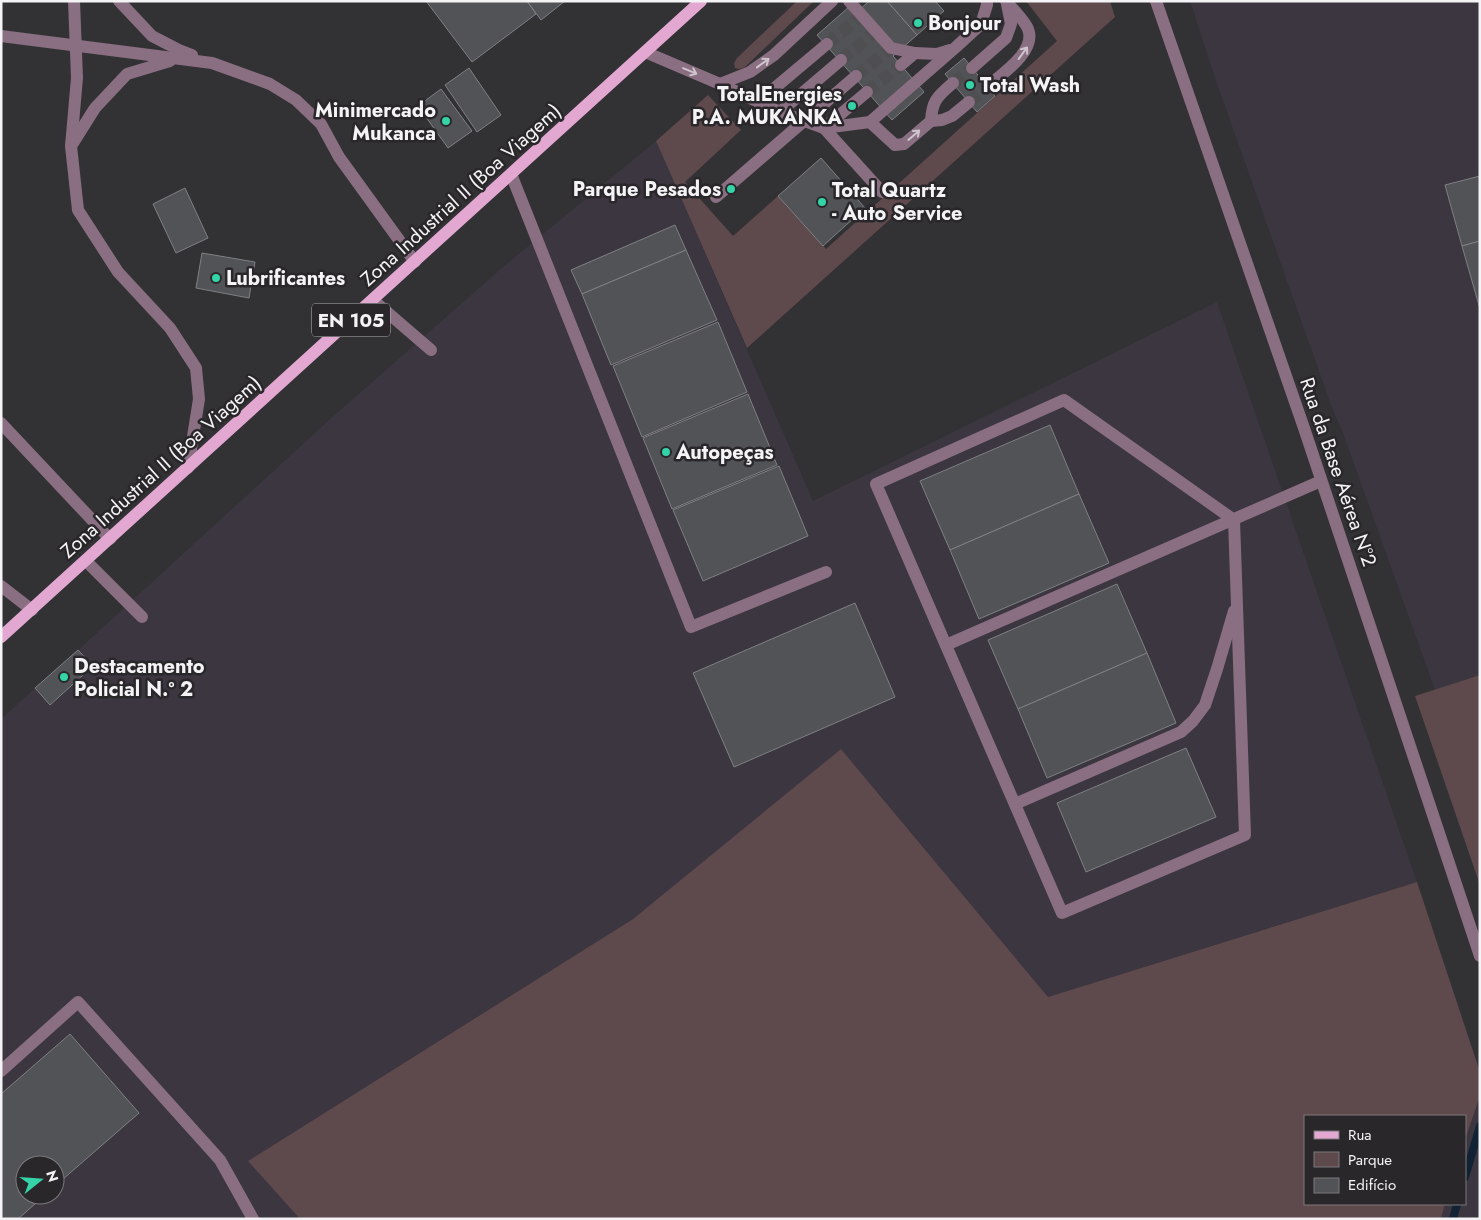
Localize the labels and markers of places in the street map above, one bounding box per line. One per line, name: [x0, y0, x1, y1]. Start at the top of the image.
place label: Bonjour: [928, 9, 1002, 38]
marker: Bonjour: [912, 17, 924, 29]
place label: Total Wash: [980, 71, 1080, 100]
marker: Total Wash: [964, 79, 976, 91]
place label: TotalEnergies P.A. MUKANKA: [692, 80, 842, 132]
place label: Minimercado Mukanca: [315, 96, 436, 148]
marker: TotalEnergies P.A. MUKANKA: [846, 100, 858, 112]
marker: Minimercado Mukanca: [440, 115, 452, 127]
place label: Parque Pesados: [573, 175, 721, 204]
place label: Total Quartz - Auto Service: [832, 176, 963, 228]
marker: Parque Pesados: [725, 183, 737, 195]
marker: Total Quartz - Auto Service: [816, 196, 828, 208]
place label: Lubrificantes: [226, 264, 345, 293]
marker: Lubrificantes: [210, 272, 222, 284]
place label: Autopeças: [675, 438, 774, 467]
marker: Autopeças: [660, 446, 672, 458]
place label: Destacamento Policial N.º 2: [74, 652, 205, 704]
marker: Destacamento Policial N.º 2: [58, 671, 70, 683]

